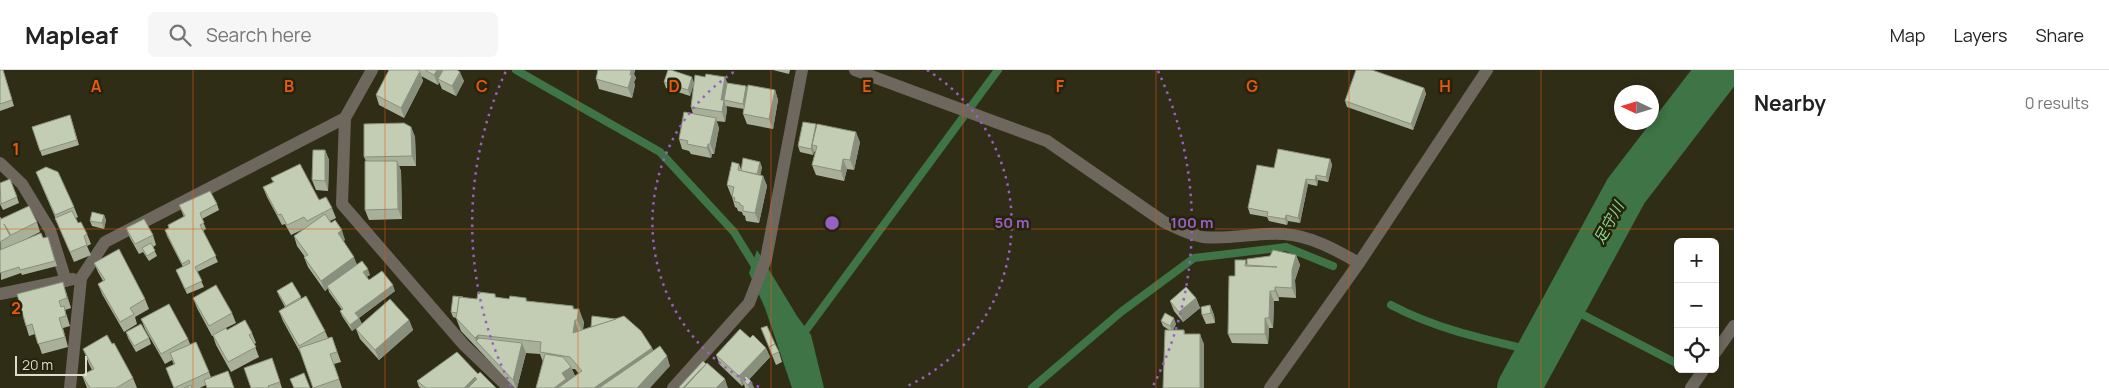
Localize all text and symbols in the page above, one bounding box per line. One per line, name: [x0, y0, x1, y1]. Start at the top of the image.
search box: [148, 12, 498, 57]
text: Mapleaf: [25, 18, 118, 51]
icon: search: [166, 21, 194, 49]
text: Search here: [206, 22, 312, 48]
text: Map: [1890, 23, 1925, 47]
text: Layers: [1953, 23, 2007, 47]
text: Share: [2035, 23, 2084, 47]
text: A: [91, 75, 102, 97]
text: B: [284, 75, 294, 97]
text: C: [476, 75, 488, 97]
text: D: [668, 75, 680, 97]
text: E: [862, 75, 872, 97]
text: F: [1056, 75, 1065, 97]
text: G: [1246, 75, 1258, 97]
text: H: [1439, 75, 1451, 97]
north arrow: [1614, 85, 1659, 130]
text: Nearby: [1754, 89, 1826, 117]
text: 0 results: [2025, 92, 2089, 114]
text: 1: [12, 138, 20, 160]
water label: 足守川: [1588, 196, 1630, 248]
text: 50 m: [994, 212, 1030, 233]
text: 100 m: [1171, 212, 1213, 233]
centre of rings: [823, 214, 841, 232]
map controls: [1674, 238, 1719, 373]
button: +: [1674, 238, 1719, 283]
button: −: [1674, 283, 1719, 328]
text: 2: [11, 297, 21, 319]
button: locate: [1674, 328, 1719, 373]
scale bar: [15, 353, 88, 376]
text: 20 m: [22, 355, 53, 374]

